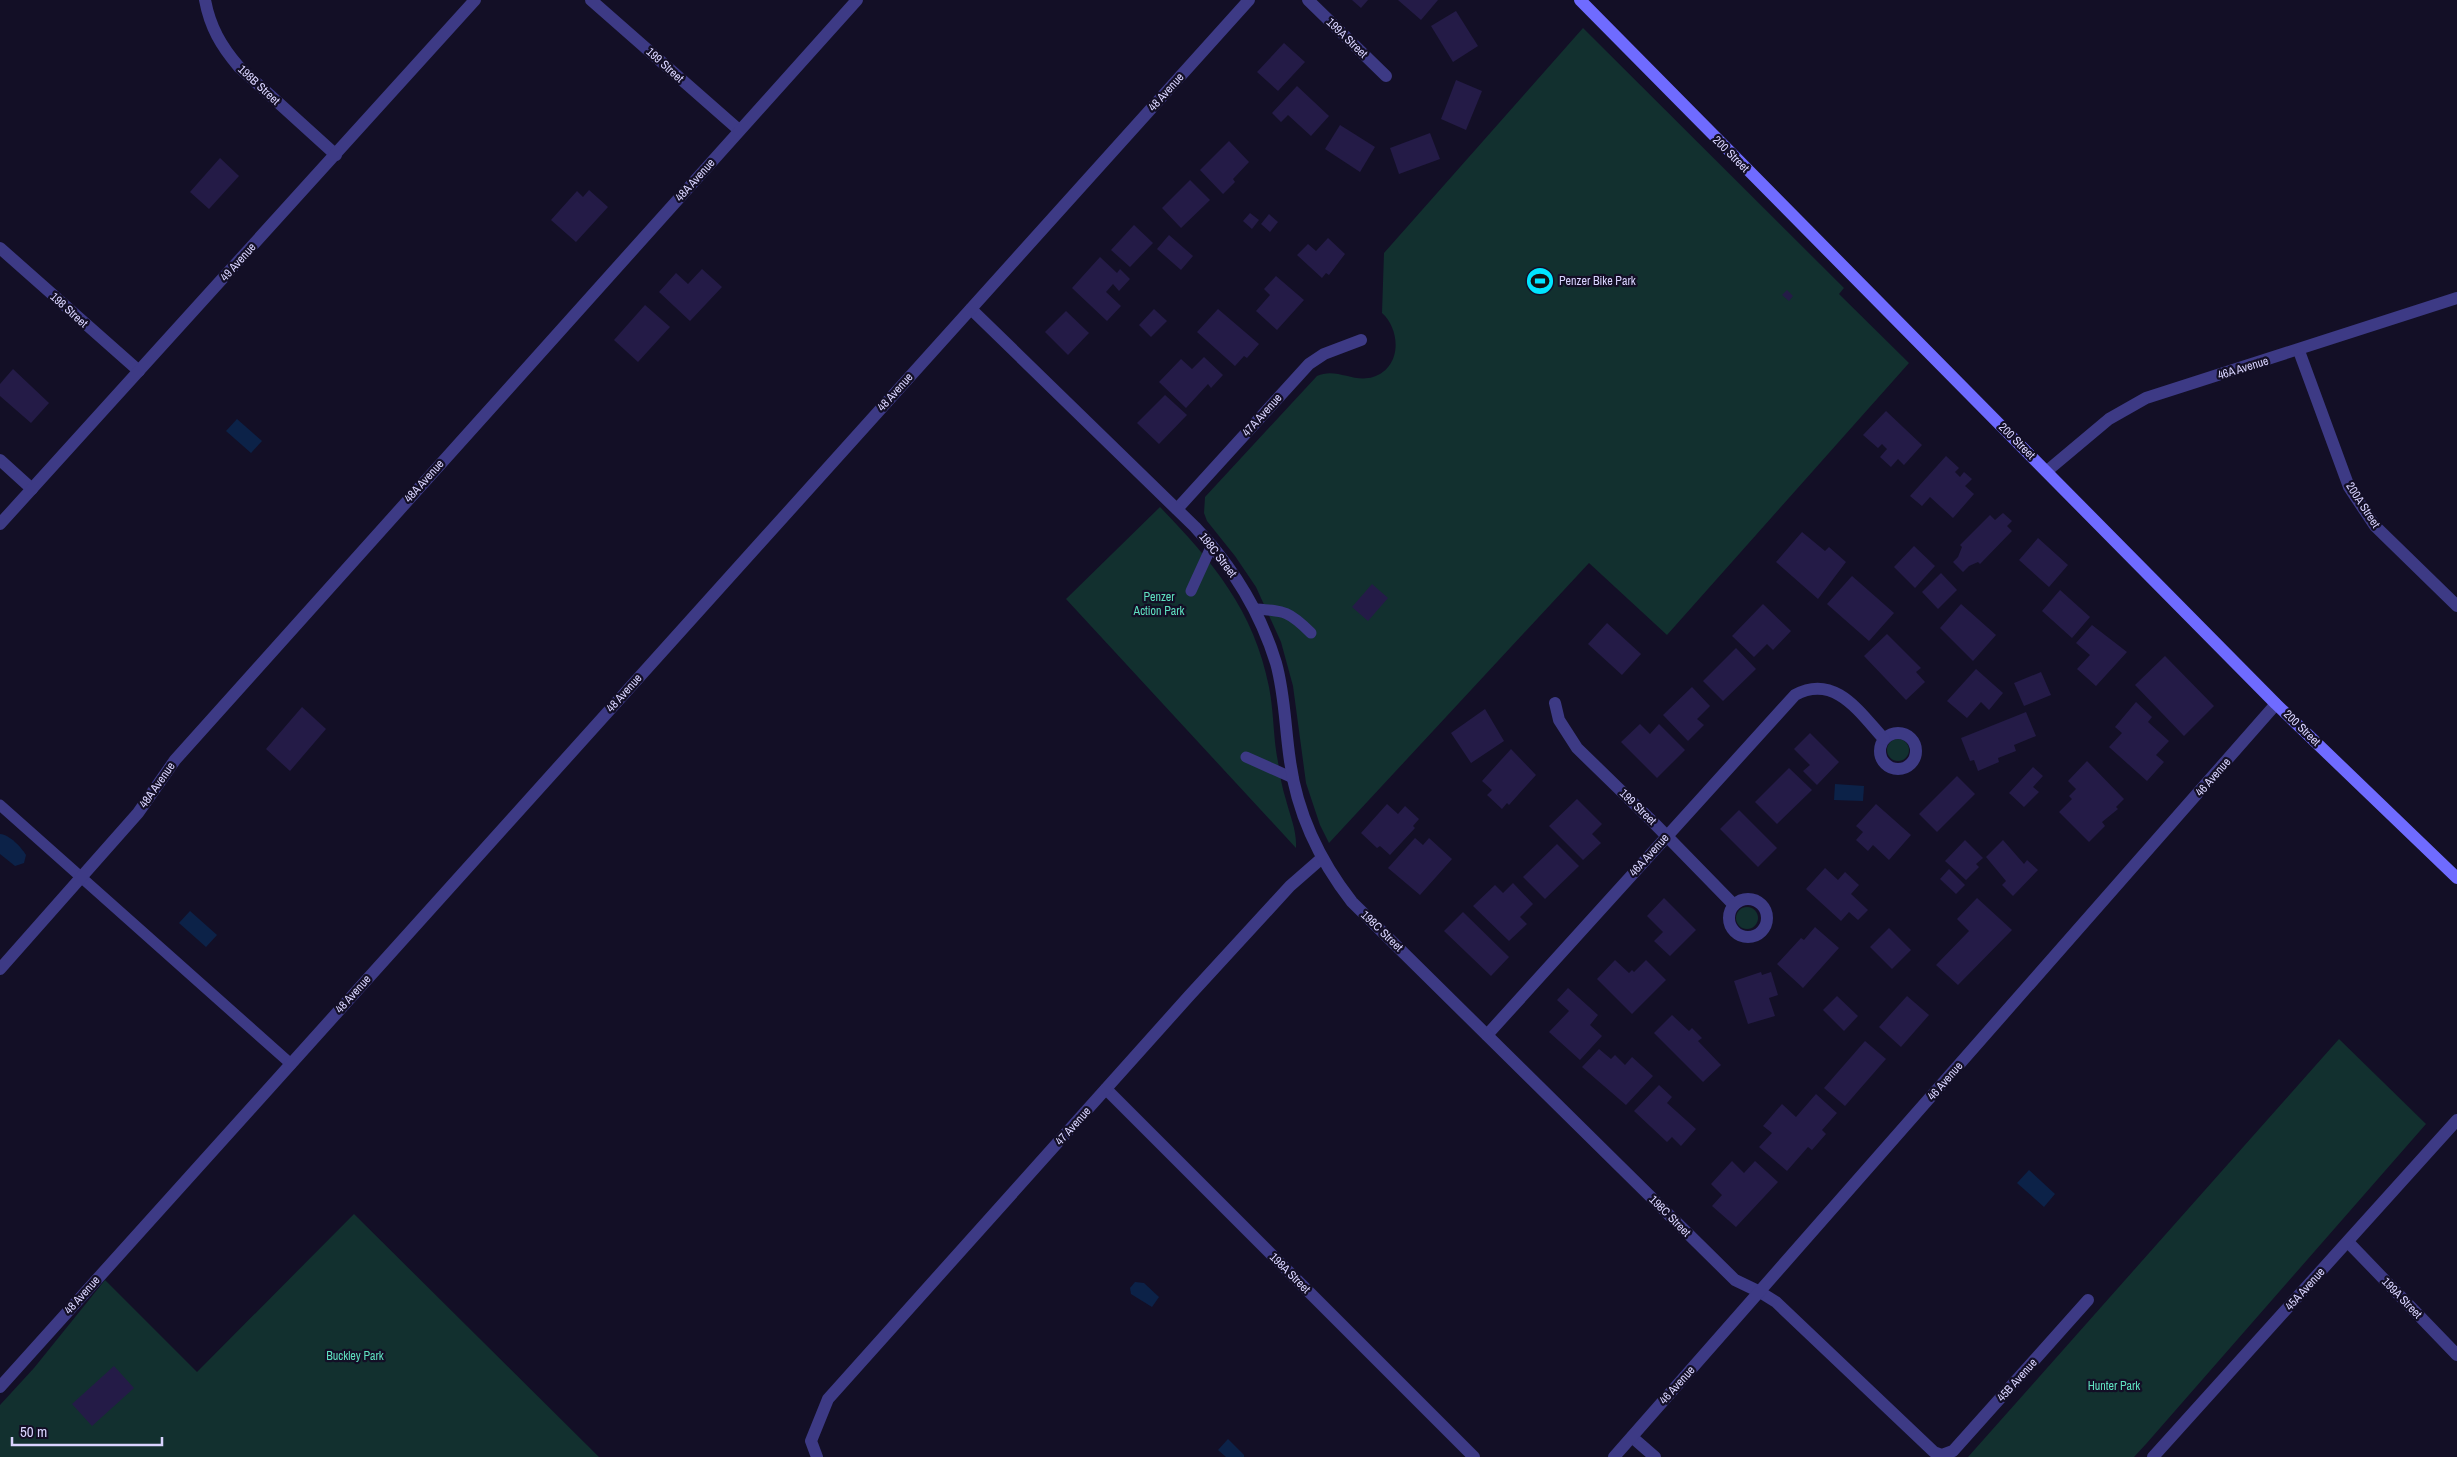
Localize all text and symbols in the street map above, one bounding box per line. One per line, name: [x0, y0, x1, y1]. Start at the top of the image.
street label: 199A Street: [1323, 14, 1371, 62]
street label: 199 Street: [643, 44, 687, 86]
street label: 198B Street: [235, 61, 284, 109]
street label: 48 Avenue: [1145, 69, 1187, 115]
street label: 200 Street: [1709, 132, 1753, 176]
street label: 48A Avenue: [672, 155, 718, 205]
street label: 49 Avenue: [217, 239, 259, 285]
sports icon: Penzer Bike Park: [1525, 266, 1555, 296]
place label: Penzer Bike Park: [1559, 273, 1636, 289]
street label: 198 Street: [47, 289, 91, 331]
street label: 46A Avenue: [2216, 353, 2270, 383]
street label: 48 Avenue: [874, 369, 916, 415]
street label: 47A Avenue: [1239, 390, 1285, 440]
street label: 200 Street: [1995, 419, 2039, 463]
street label: 48A Avenue: [401, 456, 447, 506]
street label: 200A Street: [2342, 479, 2384, 531]
street label: 198C Street: [1196, 529, 1241, 581]
park label: Penzer Action Park: [1133, 589, 1185, 619]
street label: 48 Avenue: [603, 670, 645, 716]
street label: 200 Street: [2280, 706, 2324, 750]
street label: 46 Avenue: [2192, 754, 2234, 800]
street label: 48A Avenue: [135, 759, 179, 811]
street label: 199 Street: [1616, 785, 1660, 829]
street label: 46A Avenue: [1626, 830, 1672, 880]
street label: 198C Street: [1358, 907, 1407, 955]
street label: 48 Avenue: [332, 971, 374, 1017]
street label: 46 Avenue: [1924, 1058, 1966, 1104]
street label: 47 Avenue: [1052, 1103, 1094, 1149]
street label: 198C Street: [1646, 1192, 1694, 1240]
street label: 198A Street: [1266, 1249, 1314, 1297]
street label: 45A Avenue: [2282, 1264, 2328, 1314]
street label: 48 Avenue: [61, 1272, 103, 1318]
street label: 199A Street: [2378, 1274, 2426, 1322]
park label: Buckley Park: [326, 1348, 384, 1364]
street label: 45B Avenue: [1993, 1355, 2041, 1405]
street label: 46 Avenue: [1656, 1362, 1698, 1408]
park label: Hunter Park: [2088, 1378, 2140, 1394]
scale bar: [12, 1414, 162, 1446]
text: 50 m: [20, 1421, 47, 1442]

